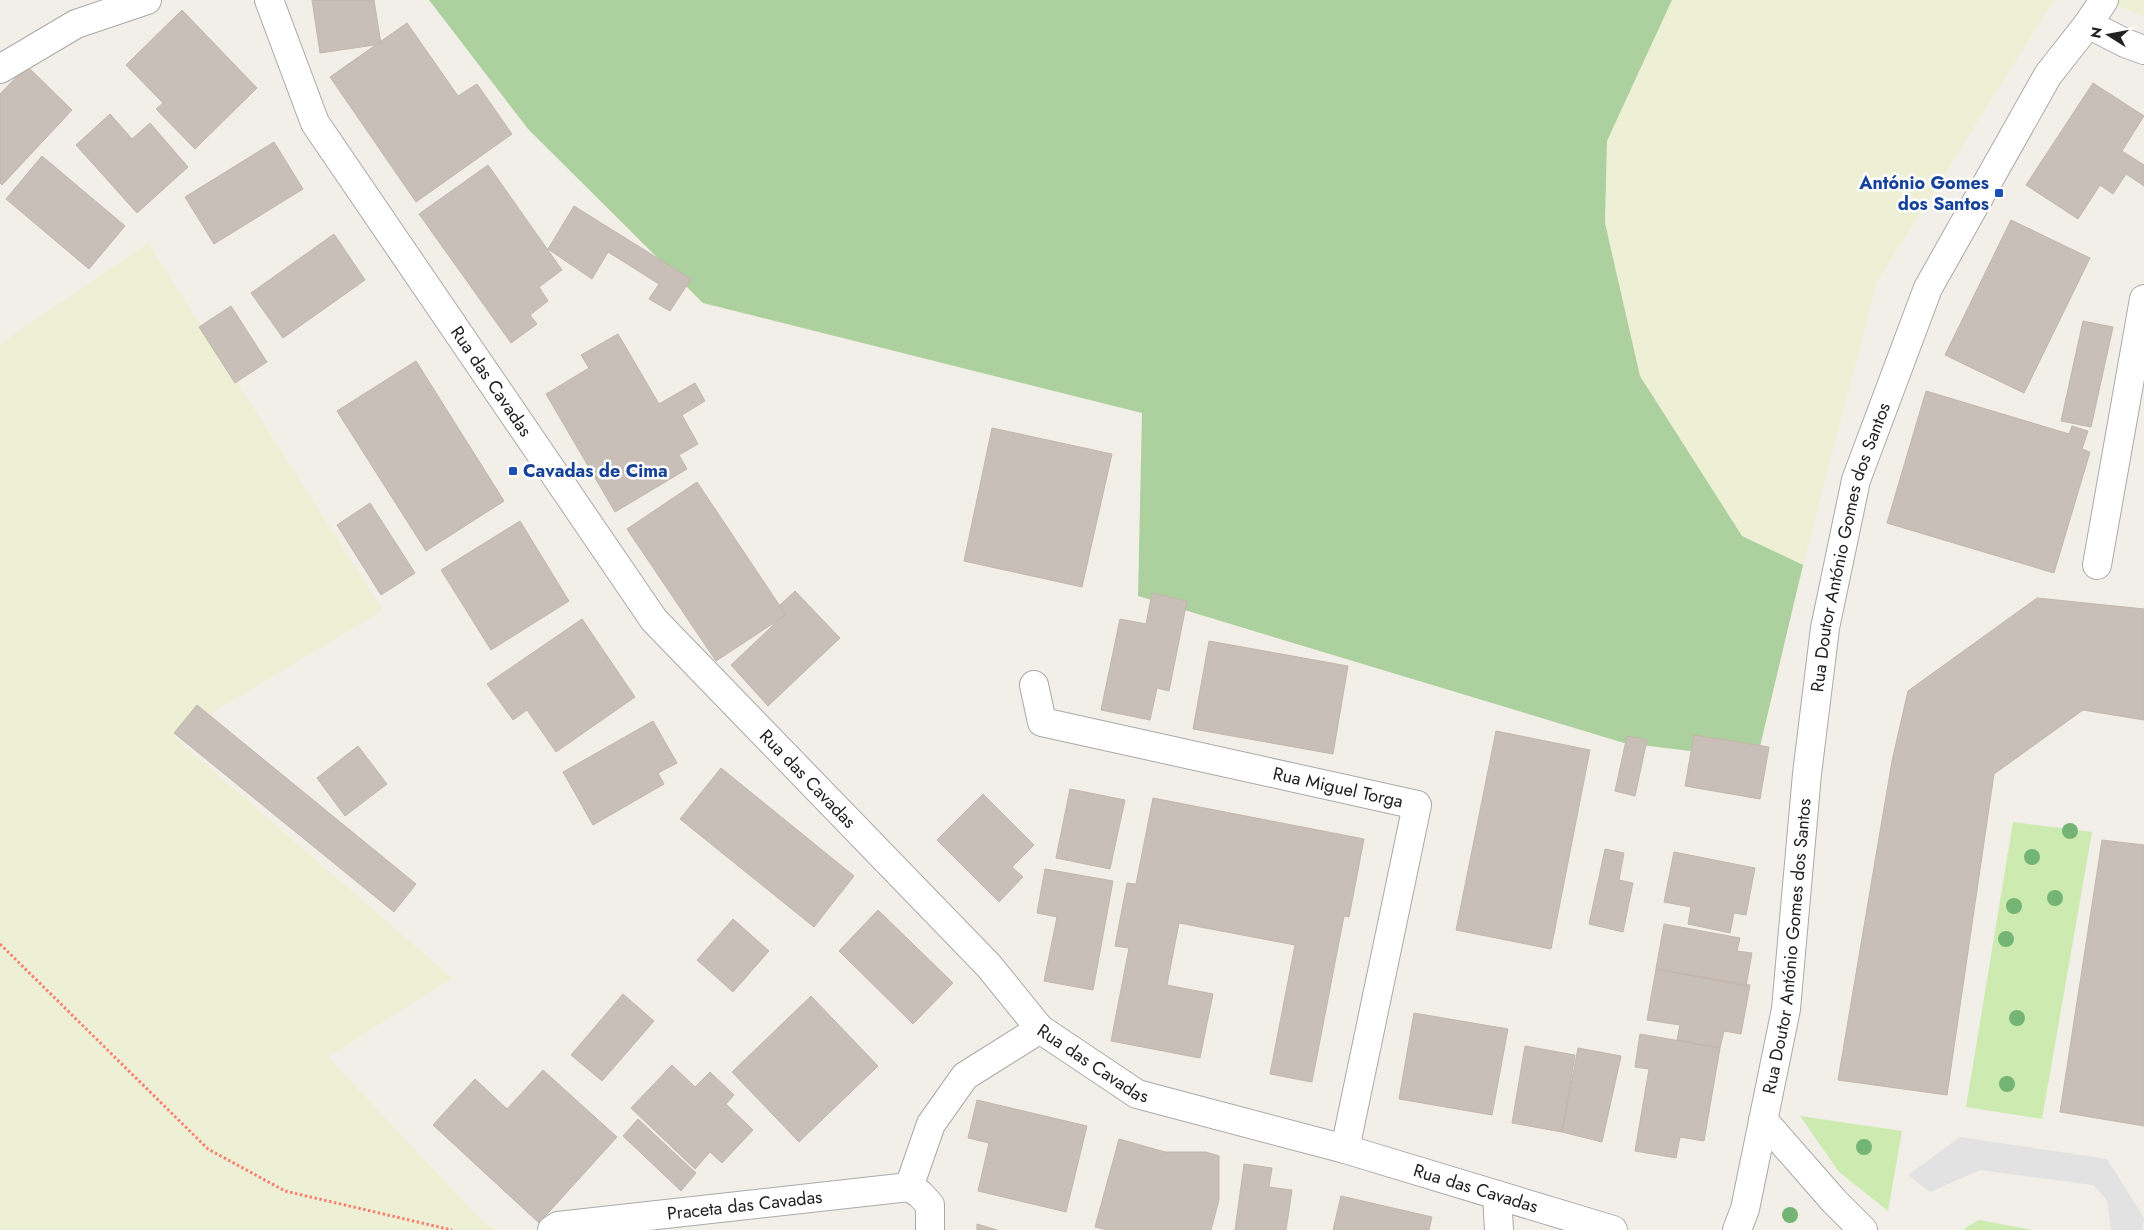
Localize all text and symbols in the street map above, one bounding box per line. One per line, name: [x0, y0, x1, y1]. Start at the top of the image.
north arrow: [2084, 10, 2134, 60]
text: N: [2085, 25, 2107, 40]
place label: António Gomes dos Santos: [1858, 170, 1989, 217]
marker: António Gomes dos Santos: [1993, 187, 2005, 199]
street label: Rua das Cavadas: [444, 321, 538, 442]
street label: Rua Doutor António Gomes dos Santos: [1804, 399, 1897, 694]
place label: Cavadas de Cima: [523, 458, 668, 484]
marker: Cavadas de Cima: [507, 465, 519, 477]
street label: Rua das Cavadas: [754, 723, 862, 834]
street label: Rua Miguel Torga: [1270, 760, 1406, 815]
street label: Rua Doutor António Gomes dos Santos: [1756, 797, 1818, 1096]
street label: Rua das Cavadas: [1032, 1018, 1151, 1109]
street label: Rua das Cavadas: [1410, 1157, 1541, 1220]
street label: Praceta das Cavadas: [666, 1184, 824, 1227]

